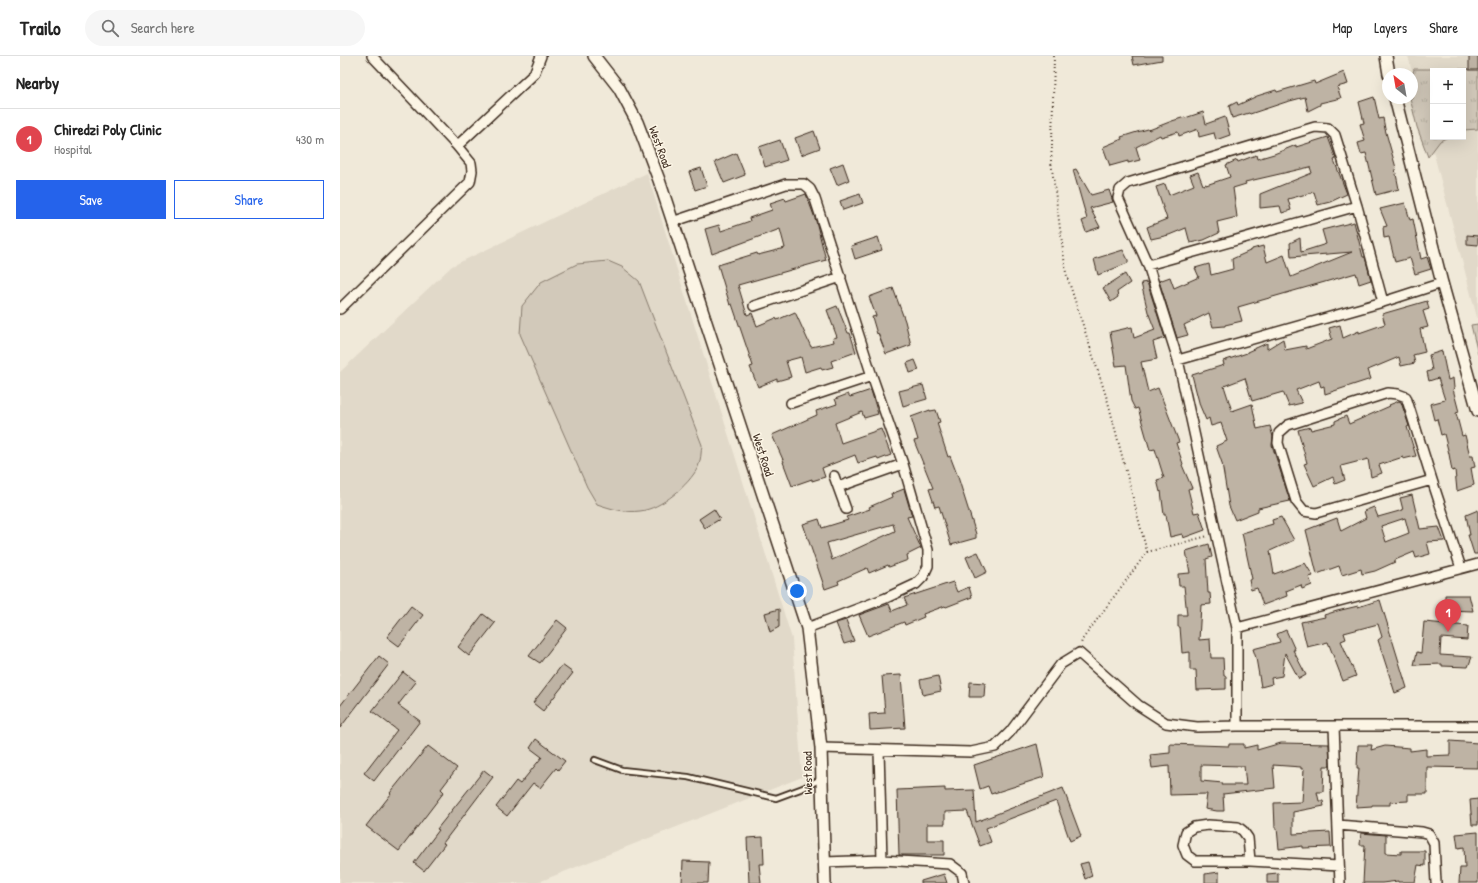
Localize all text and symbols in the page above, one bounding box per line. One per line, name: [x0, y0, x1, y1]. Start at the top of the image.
search box: [85, 10, 365, 46]
text: Trailo: [20, 15, 61, 41]
icon: search: [99, 17, 121, 39]
text: Search here: [131, 17, 195, 38]
text: Map: [1332, 18, 1352, 37]
text: Layers: [1374, 18, 1407, 37]
text: Share: [1429, 18, 1458, 37]
north arrow: [1382, 68, 1418, 104]
map controls: [1430, 68, 1466, 140]
button: +: [1430, 68, 1466, 104]
text: Nearby: [16, 71, 59, 94]
button: −: [1430, 104, 1466, 140]
text: Chiredzi Poly Clinic: [54, 119, 161, 140]
street label: West Road: [645, 124, 676, 170]
text: 1: [27, 130, 31, 148]
text: 430 m: [296, 130, 324, 148]
text: Hospital: [54, 140, 92, 158]
button: Save: [16, 180, 166, 219]
button: Share: [174, 180, 324, 219]
street label: West Road: [749, 432, 778, 478]
your location: [787, 581, 807, 601]
pin: 1: [1435, 599, 1461, 632]
street label: West Road: [799, 751, 816, 795]

